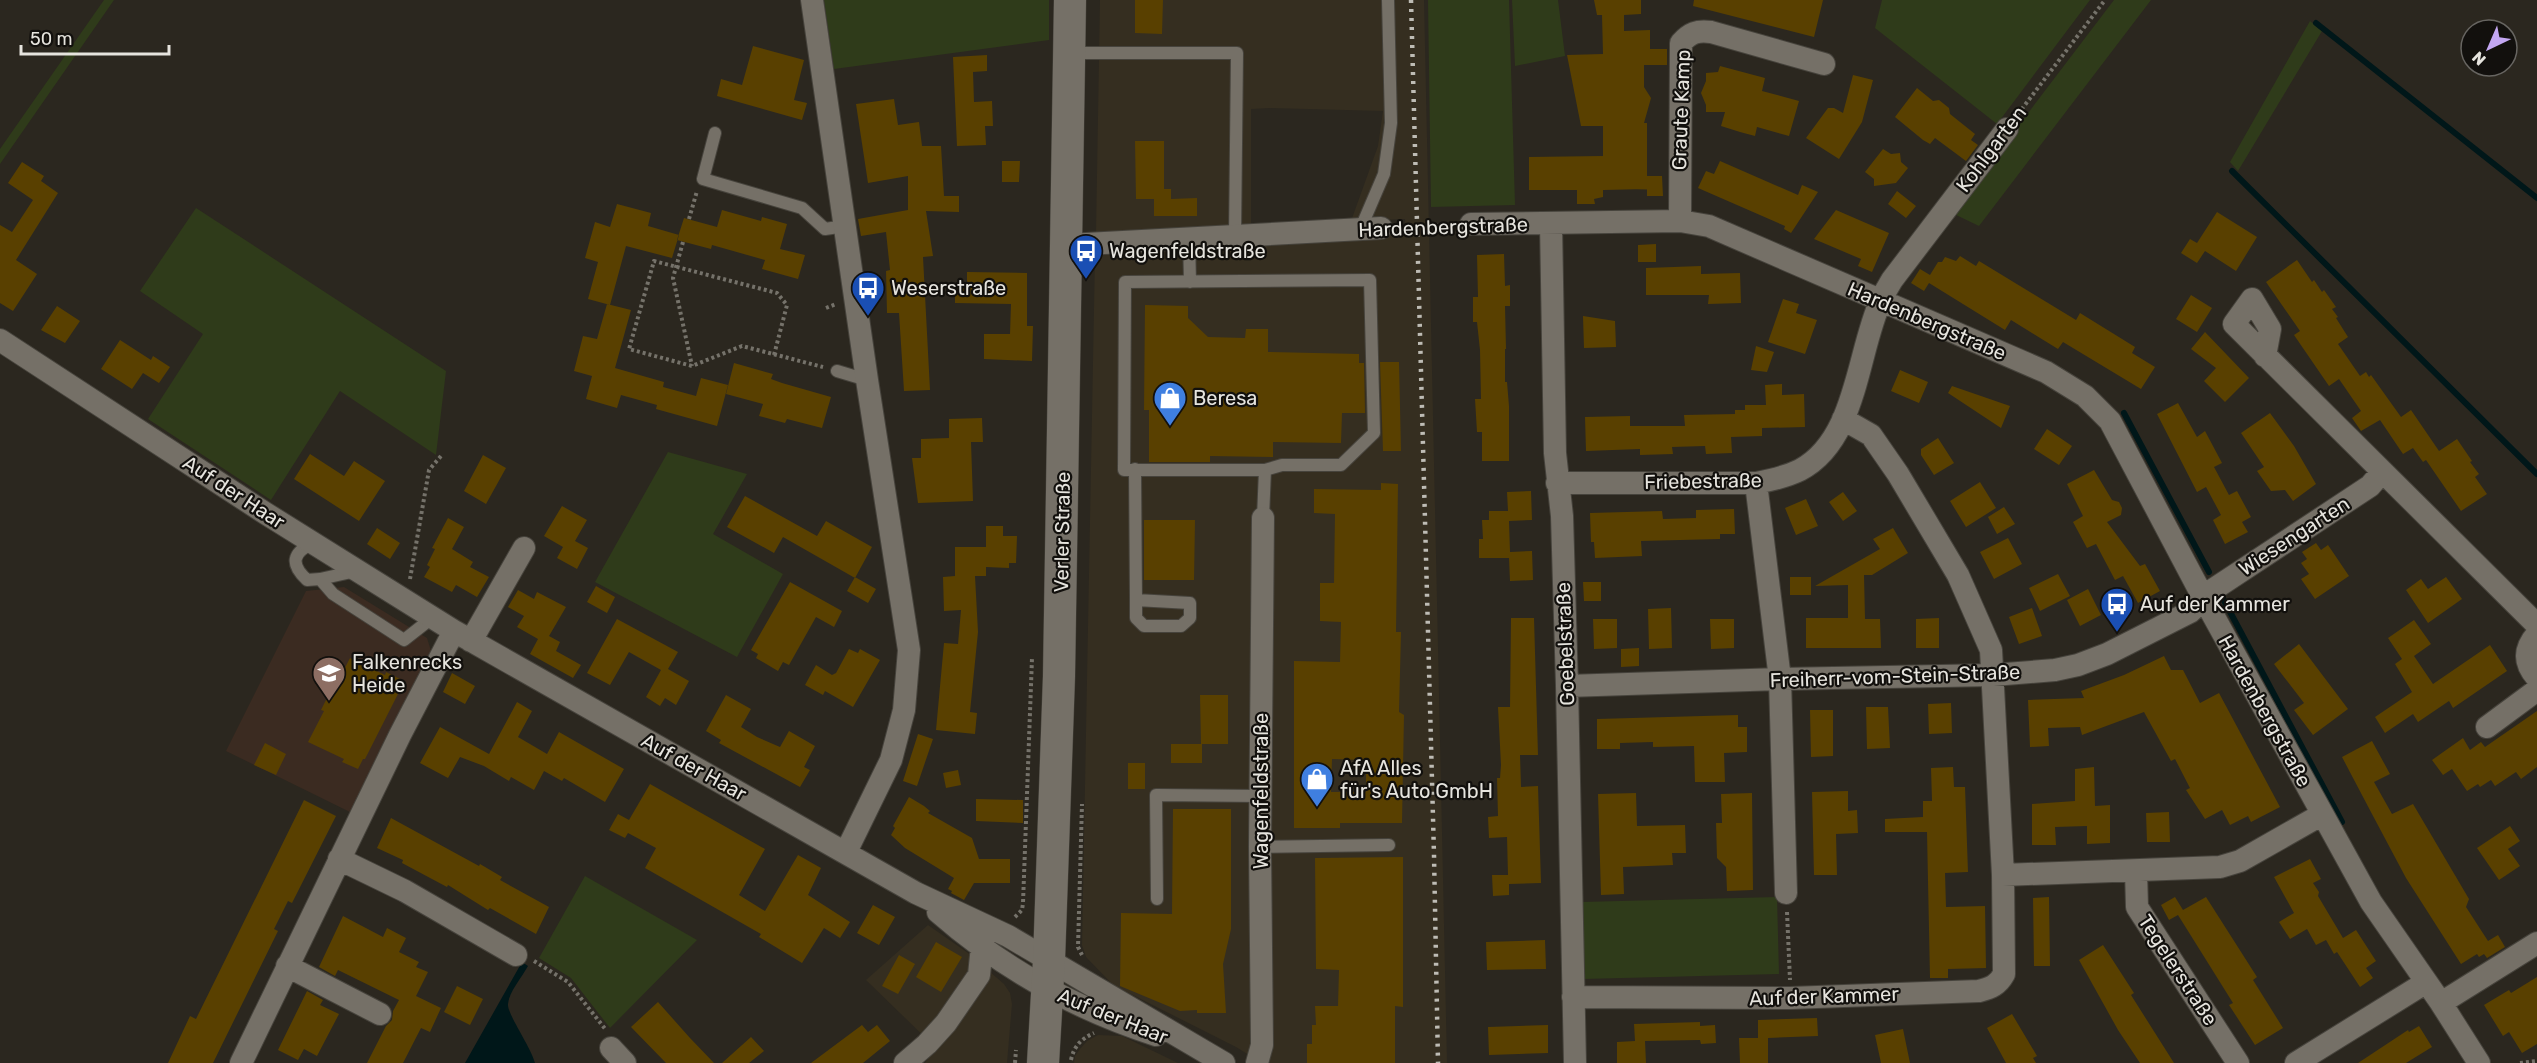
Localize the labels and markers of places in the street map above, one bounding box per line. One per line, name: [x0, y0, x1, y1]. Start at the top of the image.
bus stop icon: Wagenfeldstraße: [1068, 233, 1104, 280]
place label: Wagenfeldstraße: [1109, 239, 1266, 263]
bus stop icon: Weserstraße: [850, 270, 886, 317]
place label: Weserstraße: [891, 276, 1006, 300]
shop icon: Beresa: [1152, 380, 1188, 427]
place label: Beresa: [1193, 386, 1257, 410]
bus stop icon: Auf der Kammer: [2099, 586, 2135, 633]
place label: Auf der Kammer: [2140, 592, 2290, 616]
place label: Falkenrecks Heide: [352, 650, 462, 697]
school or university icon: Falkenrecks Heide: [311, 655, 347, 702]
place label: AfA Alles für's Auto GmbH: [1340, 756, 1493, 803]
shop icon: AfA Alles für's Auto GmbH: [1299, 761, 1335, 808]

